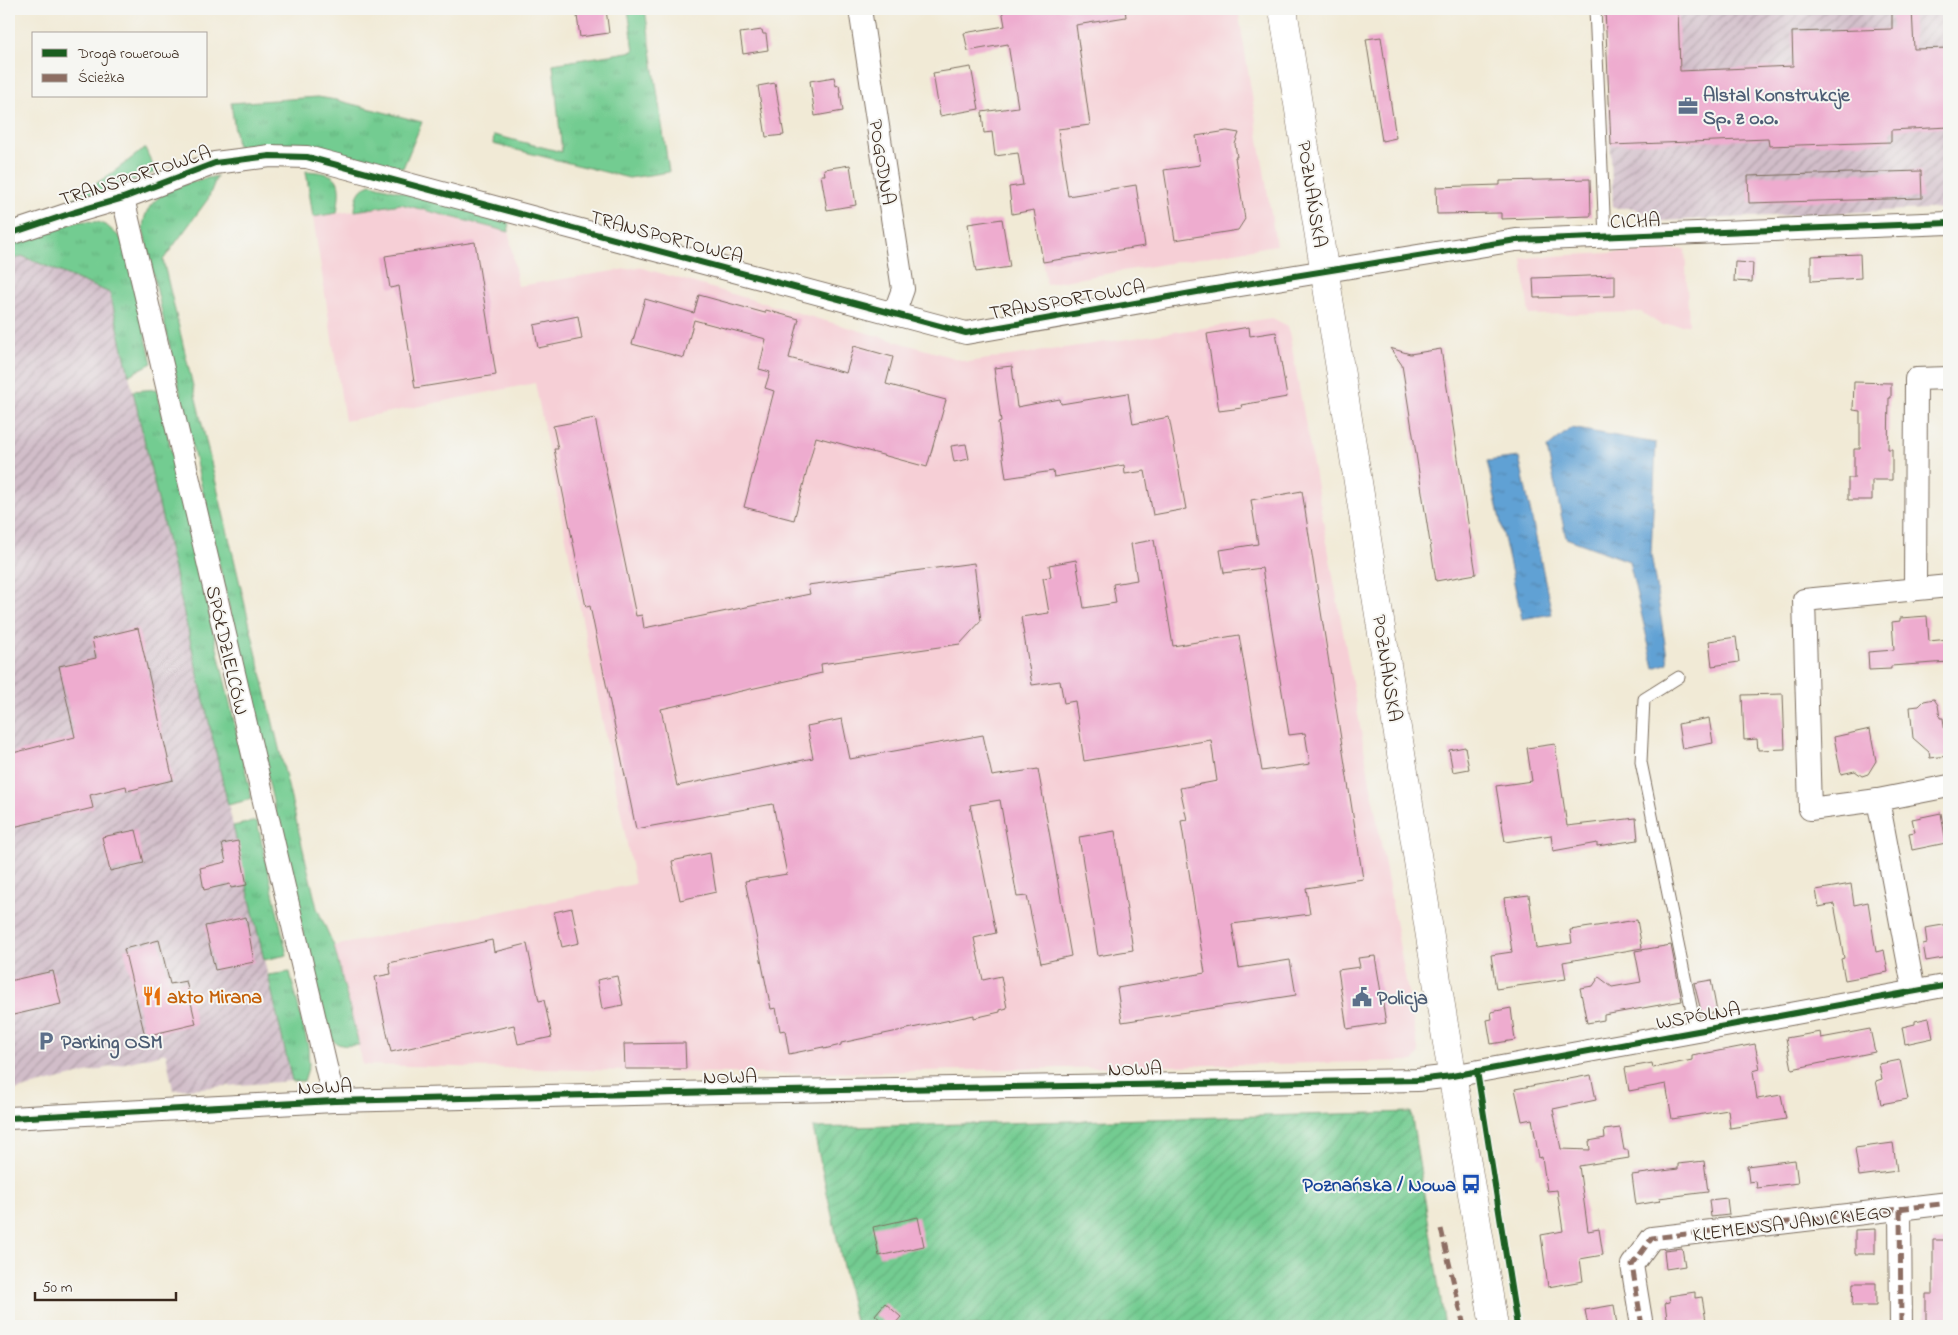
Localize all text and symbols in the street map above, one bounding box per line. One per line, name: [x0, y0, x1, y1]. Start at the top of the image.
legend: [32, 32, 208, 98]
text: Droga rowerowa: [77, 43, 179, 66]
text: Ścieżka: [78, 67, 125, 89]
place label: Alstal Konstrukcje Sp. z o.o.: [1703, 82, 1851, 134]
office icon: Alstal Konstrukcje Sp. z o.o.: [1677, 95, 1699, 117]
street label: POGODNA: [859, 117, 902, 207]
street label: TRANSPORTOWCA: [56, 139, 215, 216]
street label: POZNAŃSKA: [1288, 139, 1333, 250]
street label: TRANSPORTOWCA: [586, 204, 746, 273]
street label: CICHA: [1609, 207, 1661, 238]
street label: TRANSPORTOWCA: [987, 273, 1148, 329]
street label: SPÓŁDZIELCÓW: [197, 583, 255, 718]
street label: POZNAŃSKA: [1363, 613, 1408, 724]
place label: akto Mirana: [167, 984, 262, 1013]
restaurant icon: akto Mirana: [141, 985, 163, 1007]
place label: Policja: [1377, 985, 1428, 1014]
public building icon: Policja: [1351, 986, 1373, 1008]
street label: WSPÓLNA: [1654, 996, 1743, 1039]
place label: Parking OSM: [61, 1029, 163, 1059]
parking icon: Parking OSM: [35, 1030, 57, 1052]
street label: NOWA: [1108, 1056, 1163, 1085]
street label: NOWA: [703, 1064, 758, 1093]
street label: NOWA: [297, 1073, 353, 1104]
place label: Poznańska / Nowa: [1303, 1172, 1456, 1201]
bus stop icon: Poznańska / Nowa: [1460, 1173, 1482, 1195]
street label: KLEMENSA JANICKIEGO: [1691, 1198, 1893, 1251]
scale bar: [35, 1270, 176, 1302]
text: 50 m: [42, 1277, 73, 1299]

